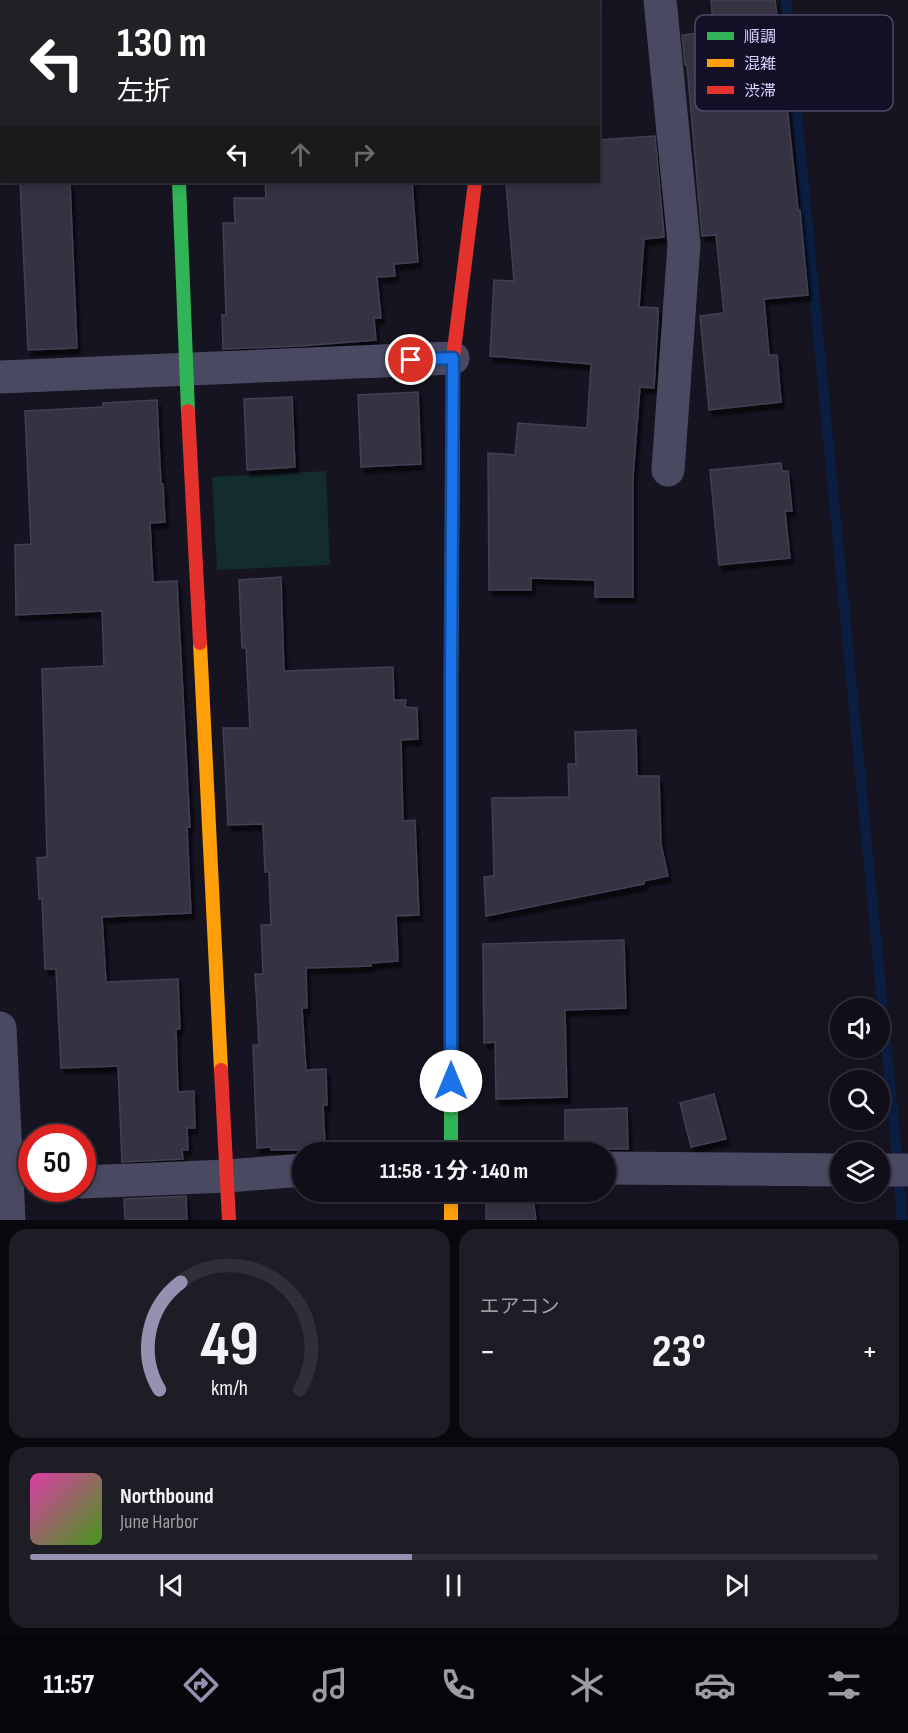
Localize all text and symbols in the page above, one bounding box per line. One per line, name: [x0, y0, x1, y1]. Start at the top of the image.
legend: [695, 15, 893, 111]
text: 130 m: [117, 18, 207, 69]
icon: left: [18, 24, 96, 102]
text: 順調: [744, 28, 776, 47]
text: 混雑: [744, 55, 776, 74]
text: 左折: [117, 76, 171, 108]
text: 渋滞: [744, 82, 776, 101]
icon: left: [221, 138, 254, 171]
icon: ahead: [284, 138, 317, 171]
icon: right: [347, 138, 380, 171]
pin: [385, 334, 436, 385]
icon: arrive: [394, 343, 427, 376]
map controls: [830, 998, 890, 1202]
button: sound: [830, 998, 890, 1058]
position arrow: [419, 1049, 483, 1113]
button: search: [830, 1070, 890, 1130]
speed limit sign: 50: [18, 1124, 96, 1202]
button: layers: [830, 1142, 890, 1202]
text: 11:58 · 1 分 · 140 m: [380, 1158, 528, 1185]
text: エアコン: [480, 1295, 560, 1319]
text: 49: [200, 1308, 259, 1383]
text: 23°: [652, 1325, 706, 1380]
text: −: [480, 1332, 496, 1372]
text: +: [862, 1332, 878, 1372]
text: km/h: [211, 1377, 248, 1402]
text: Northbound: [120, 1483, 214, 1510]
text: June Harbor: [120, 1510, 198, 1534]
icon: previous: [155, 1569, 188, 1602]
icon: pause: [437, 1569, 470, 1602]
icon: next: [720, 1569, 753, 1602]
icon: directions: [180, 1664, 222, 1706]
icon: music: [309, 1664, 351, 1706]
icon: phone: [437, 1664, 479, 1706]
icon: climate: [566, 1664, 608, 1706]
icon: car: [694, 1664, 736, 1706]
icon: filters: [823, 1664, 865, 1706]
text: 11:57: [43, 1669, 94, 1701]

